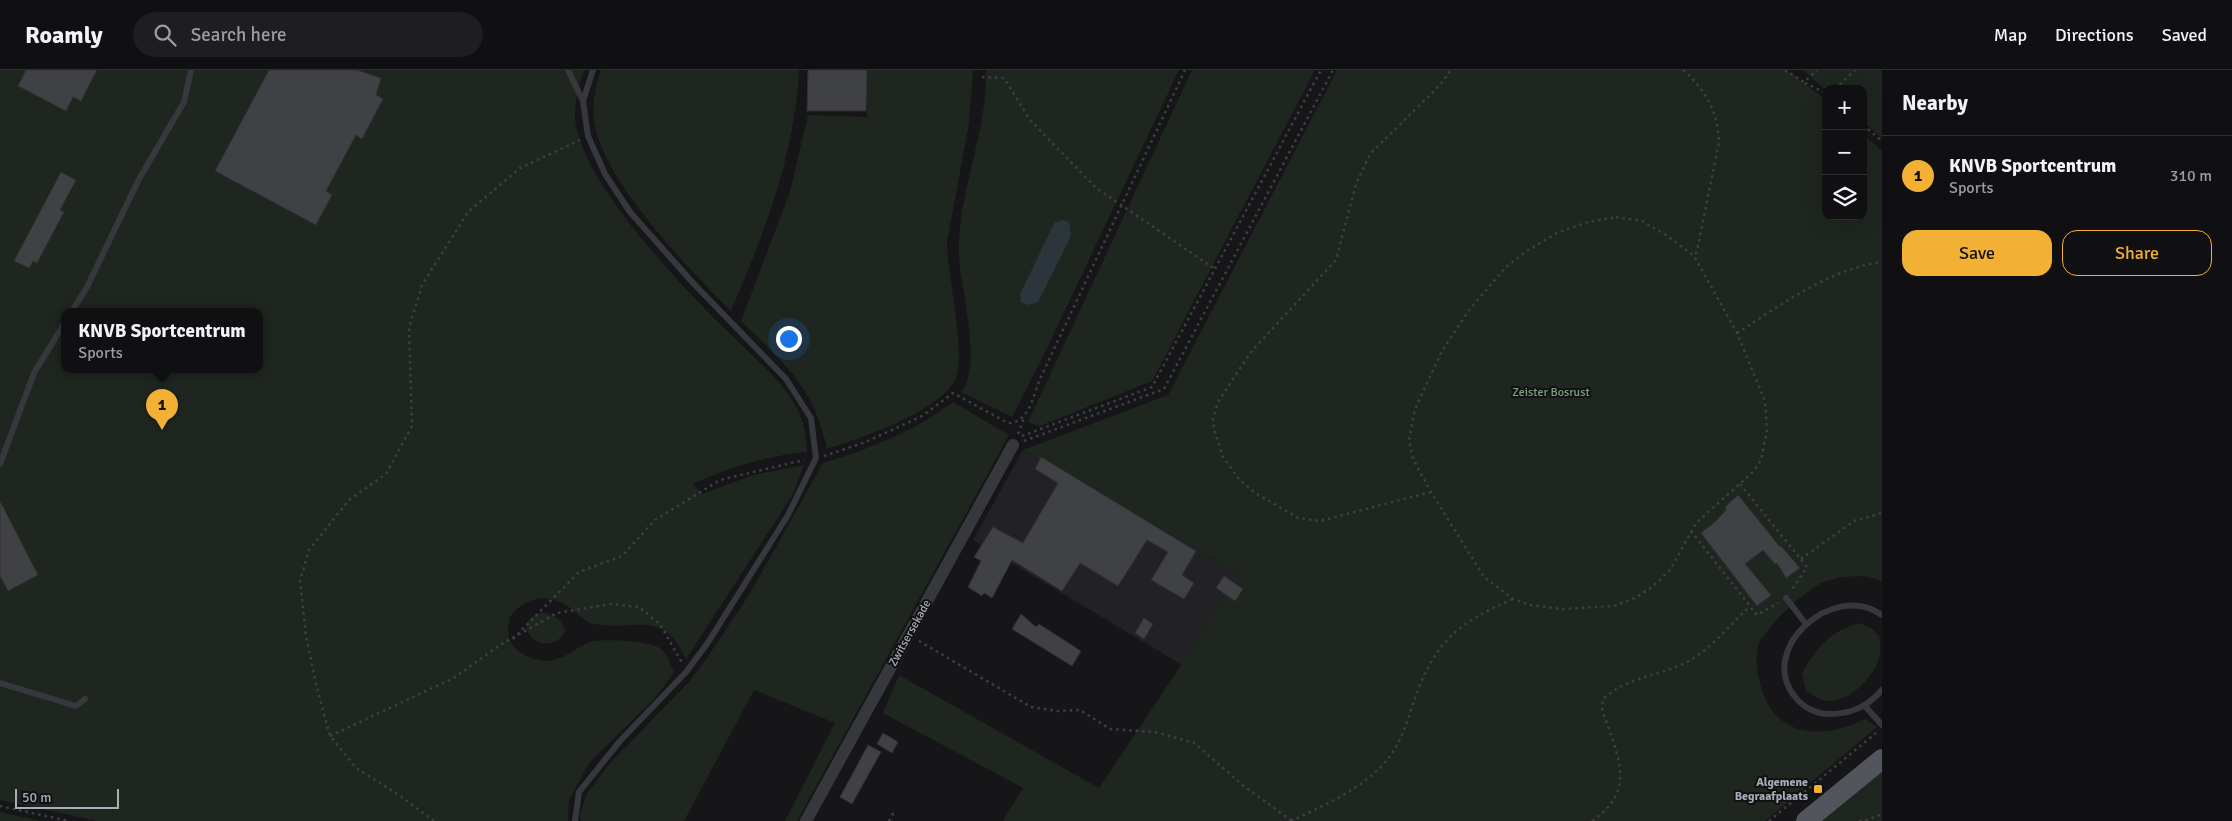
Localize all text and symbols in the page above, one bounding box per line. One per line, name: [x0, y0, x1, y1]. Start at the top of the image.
search box: [133, 12, 483, 57]
text: Roamly: [25, 20, 103, 50]
icon: search: [151, 21, 179, 49]
text: Search here: [191, 23, 287, 47]
text: Map: [1994, 24, 2027, 46]
text: Directions: [2055, 24, 2134, 46]
text: Saved: [2162, 24, 2207, 46]
map controls: [1822, 85, 1867, 220]
button: +: [1822, 85, 1867, 130]
text: Nearby: [1902, 90, 1968, 116]
button: −: [1822, 130, 1867, 175]
text: KNVB Sportcentrum: [1949, 154, 2117, 178]
text: 1: [1914, 166, 1922, 186]
text: 310 m: [2170, 166, 2212, 186]
button: layers: [1822, 175, 1867, 220]
text: Sports: [1949, 178, 1994, 198]
button: Save: [1902, 230, 2052, 276]
button: Share: [2062, 230, 2212, 276]
popup: [61, 308, 263, 373]
text: KNVB Sportcentrum: [78, 319, 246, 343]
your location: [776, 326, 802, 352]
text: Sports: [78, 343, 123, 363]
park label: Zeister Bosrust: [1512, 385, 1590, 400]
pin: 1: [146, 389, 178, 430]
street label: Zwitsersekade: [886, 597, 934, 669]
place label: Algemene Begraafplaats: [1735, 775, 1809, 804]
marker: Algemene Begraafplaats: [1812, 783, 1824, 795]
scale bar: [15, 786, 119, 809]
text: 50 m: [22, 789, 51, 806]

